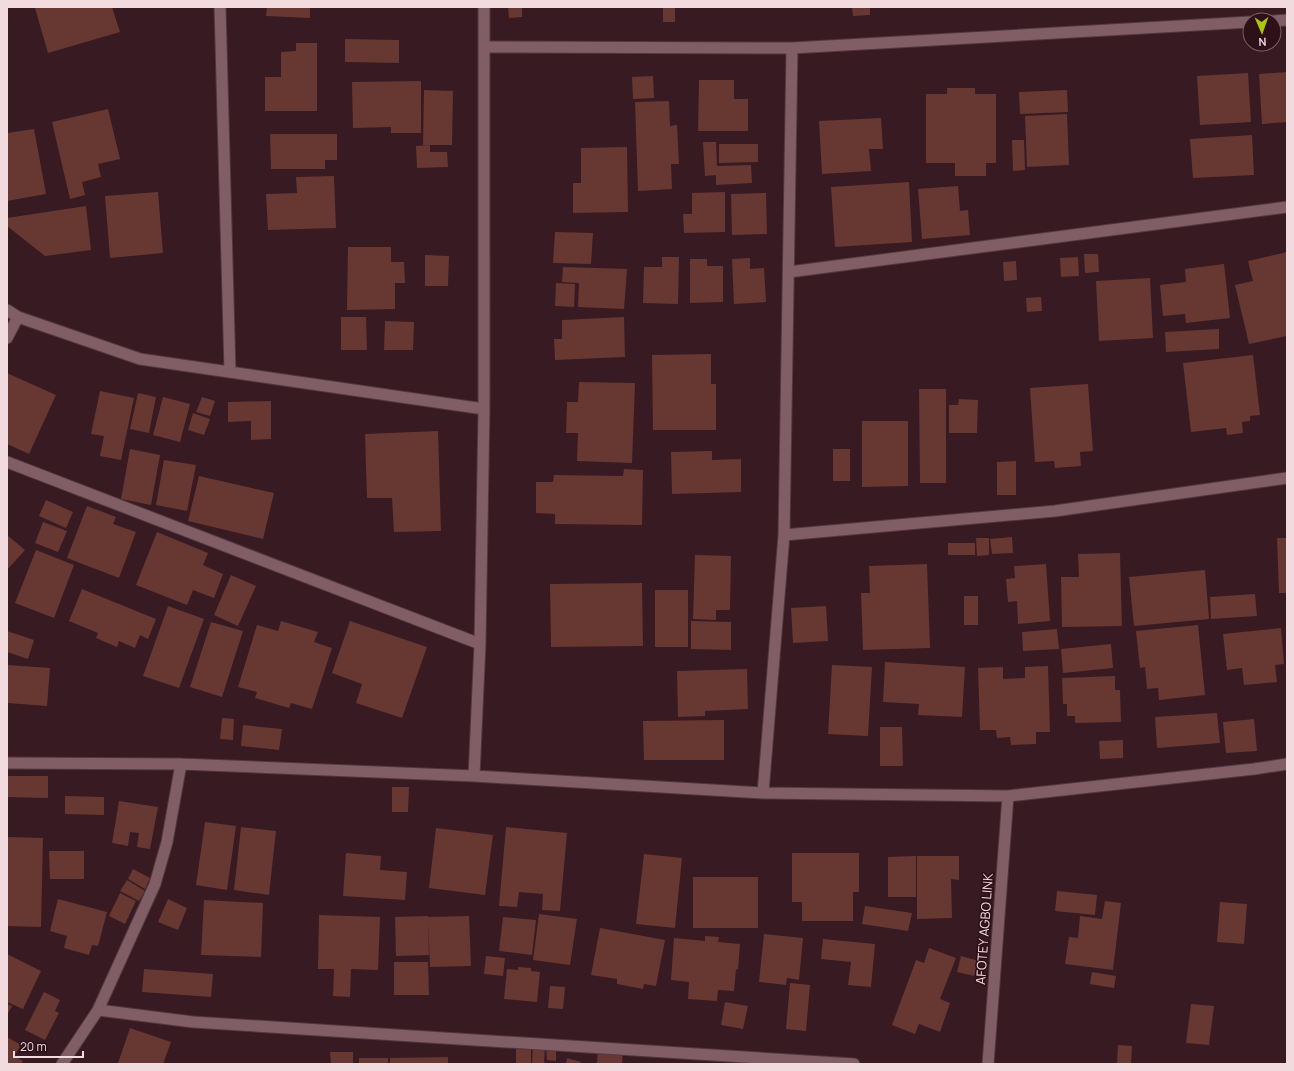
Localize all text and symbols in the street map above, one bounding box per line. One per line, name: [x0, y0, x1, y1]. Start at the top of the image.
north arrow: [1242, 12, 1282, 52]
text: N: [1258, 35, 1267, 50]
street label: AFOTEY AGBO LINK: [971, 872, 997, 985]
scale bar: [14, 1033, 83, 1059]
text: 20 m: [20, 1038, 47, 1055]

